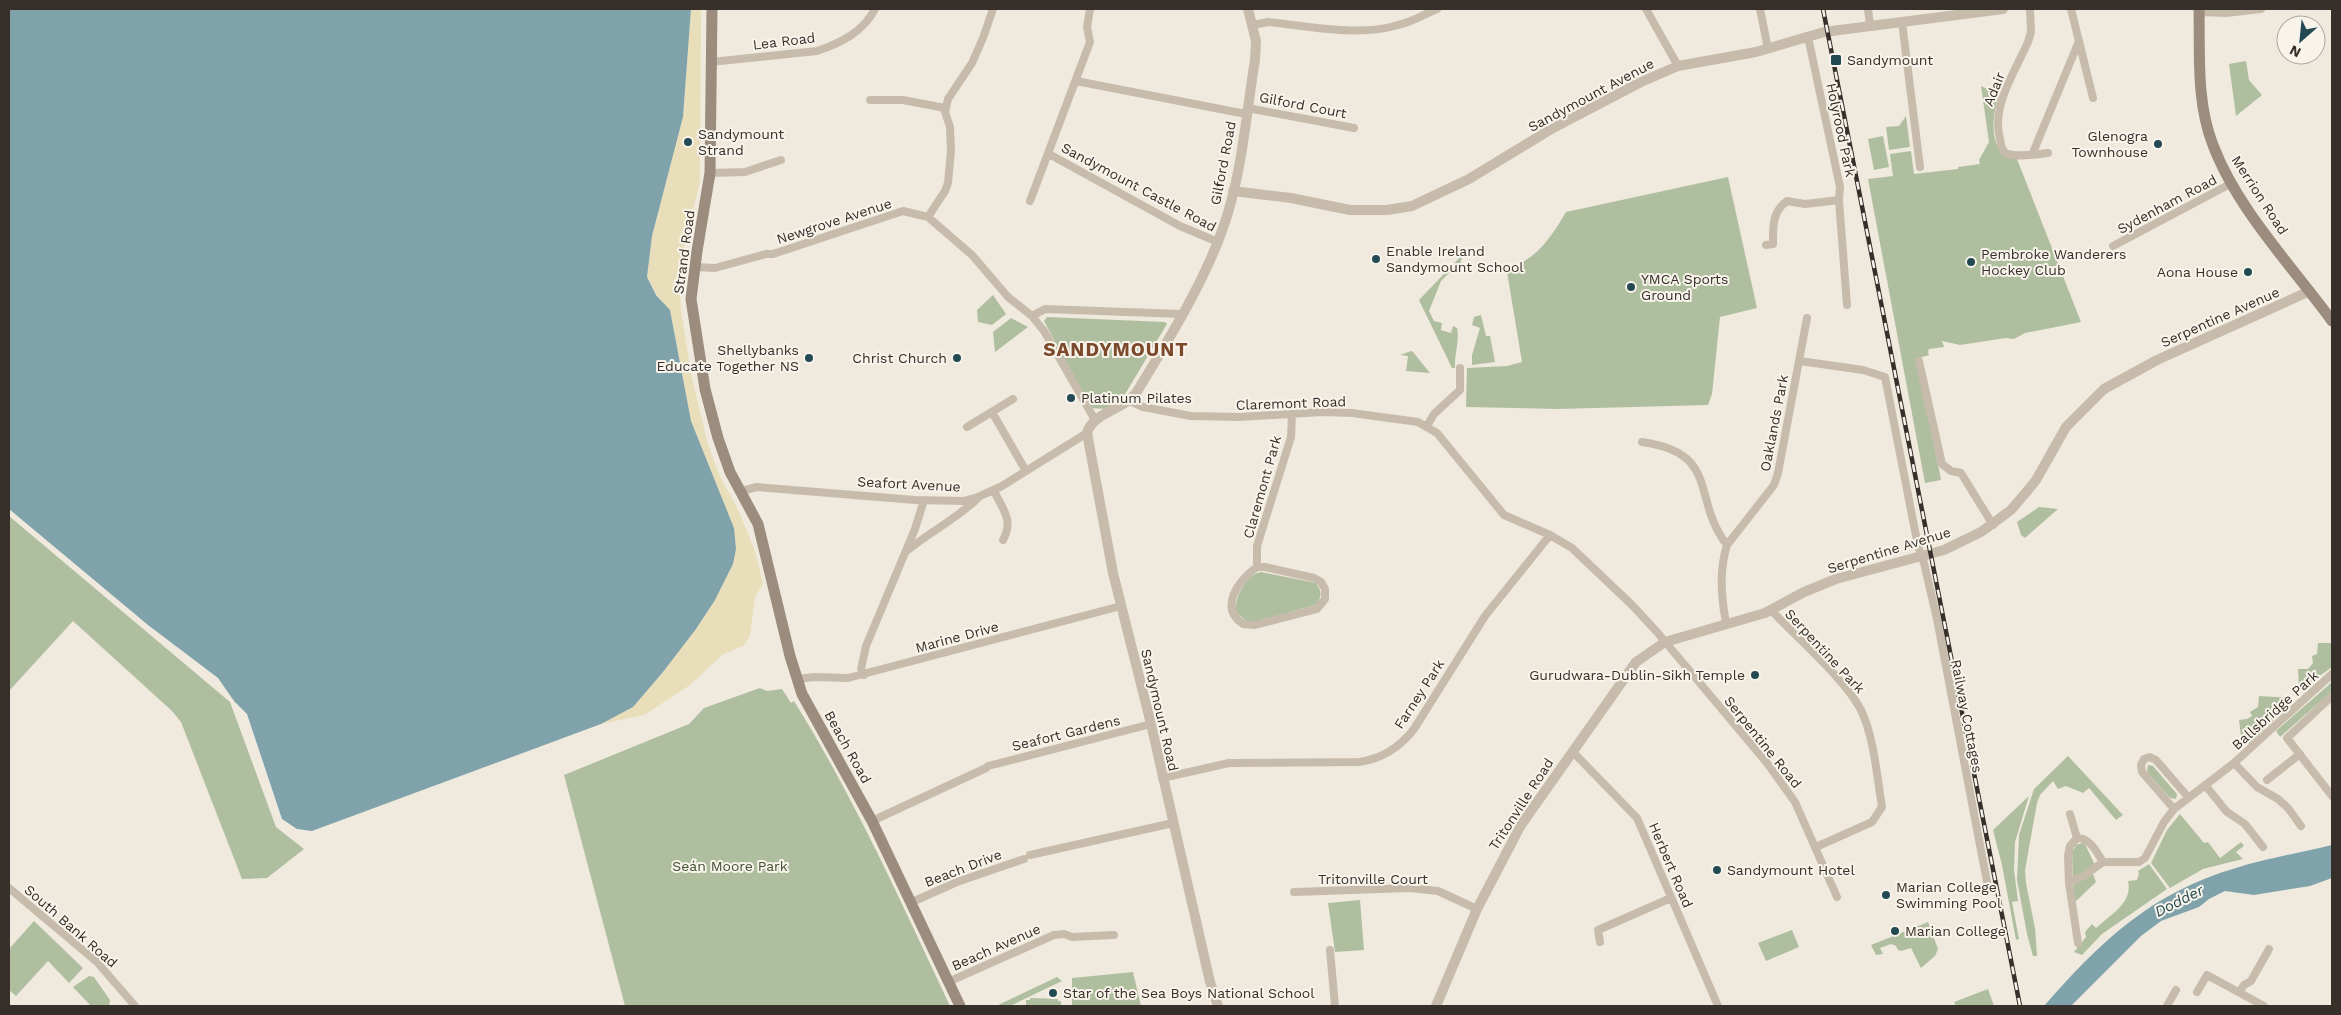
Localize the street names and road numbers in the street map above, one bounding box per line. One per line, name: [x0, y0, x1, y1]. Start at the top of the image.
street label: Lea Road: [752, 29, 816, 53]
street label: Sandymount Avenue: [1525, 55, 1657, 135]
street label: Adair: [1980, 69, 2008, 108]
street label: Holyrood Park: [1823, 82, 1859, 179]
street label: Gilford Court: [1258, 89, 1348, 121]
street label: Gilford Road: [1207, 120, 1239, 206]
street label: Sandymount Castle Road: [1059, 139, 1219, 235]
street label: Merrion Road: [2228, 152, 2292, 238]
street label: Sydenham Road: [2115, 171, 2219, 237]
street label: Newgrove Avenue: [774, 195, 894, 247]
street label: Strand Road: [670, 209, 698, 295]
street label: Serpentine Avenue: [2158, 284, 2282, 350]
street label: Oaklands Park: [1757, 373, 1791, 473]
street label: Claremont Road: [1235, 393, 1347, 413]
street label: Claremont Park: [1240, 434, 1284, 540]
street label: Seafort Avenue: [857, 473, 961, 495]
street label: Serpentine Avenue: [1825, 524, 1953, 576]
street label: Serpentine Park: [1782, 606, 1868, 697]
street label: Marine Drive: [914, 618, 1000, 656]
street label: Sandymount Road: [1138, 647, 1182, 773]
street label: Farney Park: [1391, 656, 1447, 732]
street label: Railway Cottages: [1948, 658, 1986, 774]
street label: Ballsbridge Park: [2229, 667, 2321, 753]
street label: Serpentine Road: [1721, 693, 1805, 791]
street label: Beach Road: [821, 708, 875, 786]
street label: Seafort Gardens: [1010, 712, 1122, 754]
street label: Tritonville Road: [1485, 755, 1557, 853]
street label: Herbert Road: [1646, 820, 1696, 910]
street label: Beach Drive: [922, 846, 1004, 890]
street label: Tritonville Court: [1318, 871, 1428, 887]
street label: South Bank Road: [21, 881, 121, 971]
street label: Beach Avenue: [949, 920, 1043, 974]

